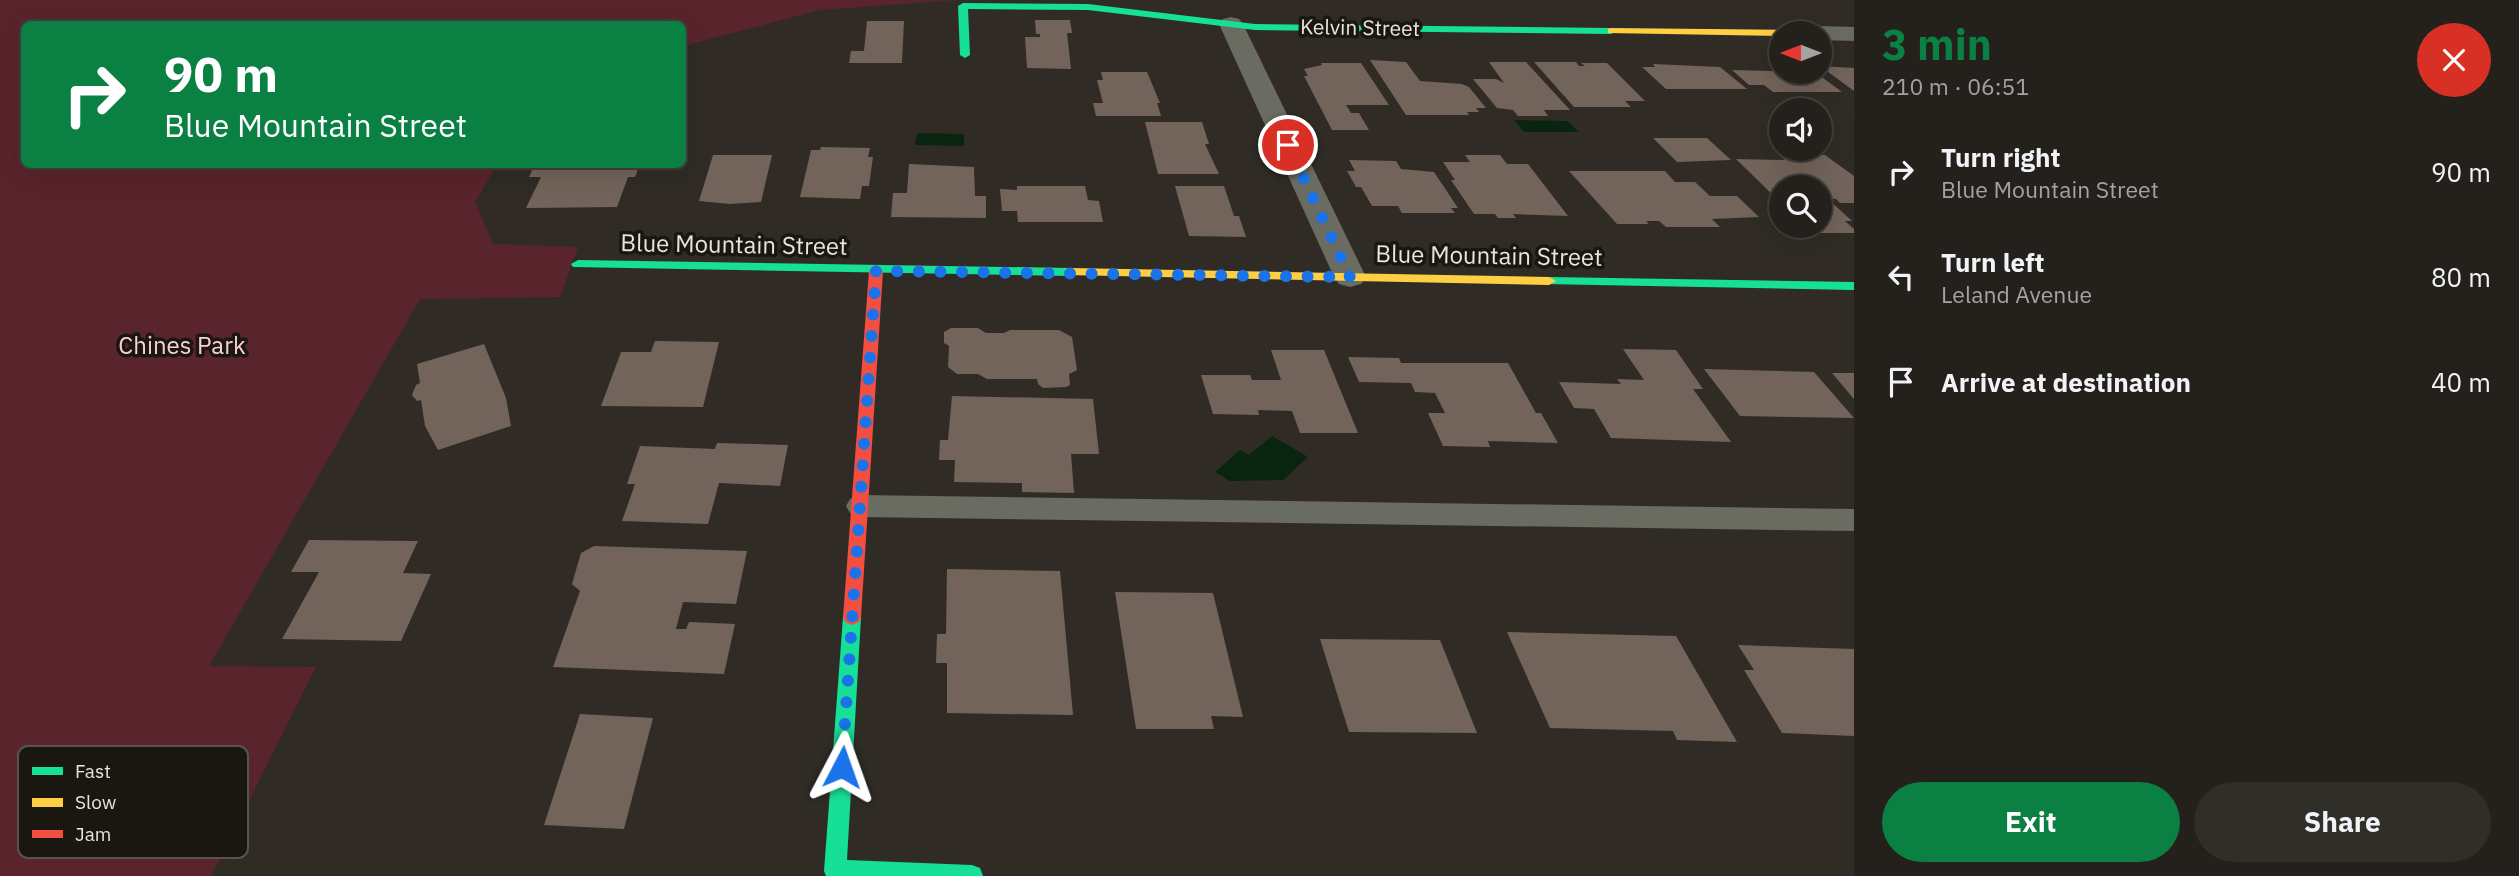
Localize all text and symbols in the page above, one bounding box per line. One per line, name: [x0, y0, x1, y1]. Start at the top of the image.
street label: Kelvin Street: [1300, 12, 1420, 42]
text: 3 min: [1882, 17, 1992, 72]
north arrow: [1769, 21, 1832, 84]
map controls: [1769, 21, 1832, 238]
button: close: [2417, 23, 2491, 97]
text: 90 m: [164, 42, 278, 105]
icon: right: [49, 49, 140, 140]
text: 210 m · 06:51: [1882, 71, 2029, 101]
button: sound: [1769, 98, 1832, 161]
text: Blue Mountain Street: [164, 104, 467, 146]
pin: [1258, 115, 1318, 175]
icon: arrive: [1269, 126, 1307, 164]
text: Turn right: [1941, 140, 2060, 174]
icon: right: [1882, 153, 1920, 191]
text: 90 m: [2431, 155, 2491, 189]
text: Blue Mountain Street: [1941, 174, 2159, 204]
button: search: [1769, 175, 1832, 238]
street label: Blue Mountain Street: [620, 226, 848, 262]
street label: Blue Mountain Street: [1375, 237, 1603, 273]
text: Turn left: [1941, 245, 2044, 279]
icon: left: [1882, 258, 1920, 296]
text: 80 m: [2431, 260, 2491, 294]
text: Leland Avenue: [1941, 279, 2092, 309]
park label: Chines Park: [118, 329, 246, 361]
icon: arrive: [1882, 363, 1920, 401]
text: Arrive at destination: [1941, 365, 2191, 399]
text: 40 m: [2431, 365, 2491, 399]
position arrow: [805, 730, 879, 804]
legend: [18, 746, 248, 858]
text: Fast: [75, 759, 111, 783]
button: Exit: [1882, 782, 2180, 862]
button: Share: [2194, 782, 2491, 862]
text: Slow: [75, 790, 116, 814]
text: Jam: [75, 822, 111, 846]

